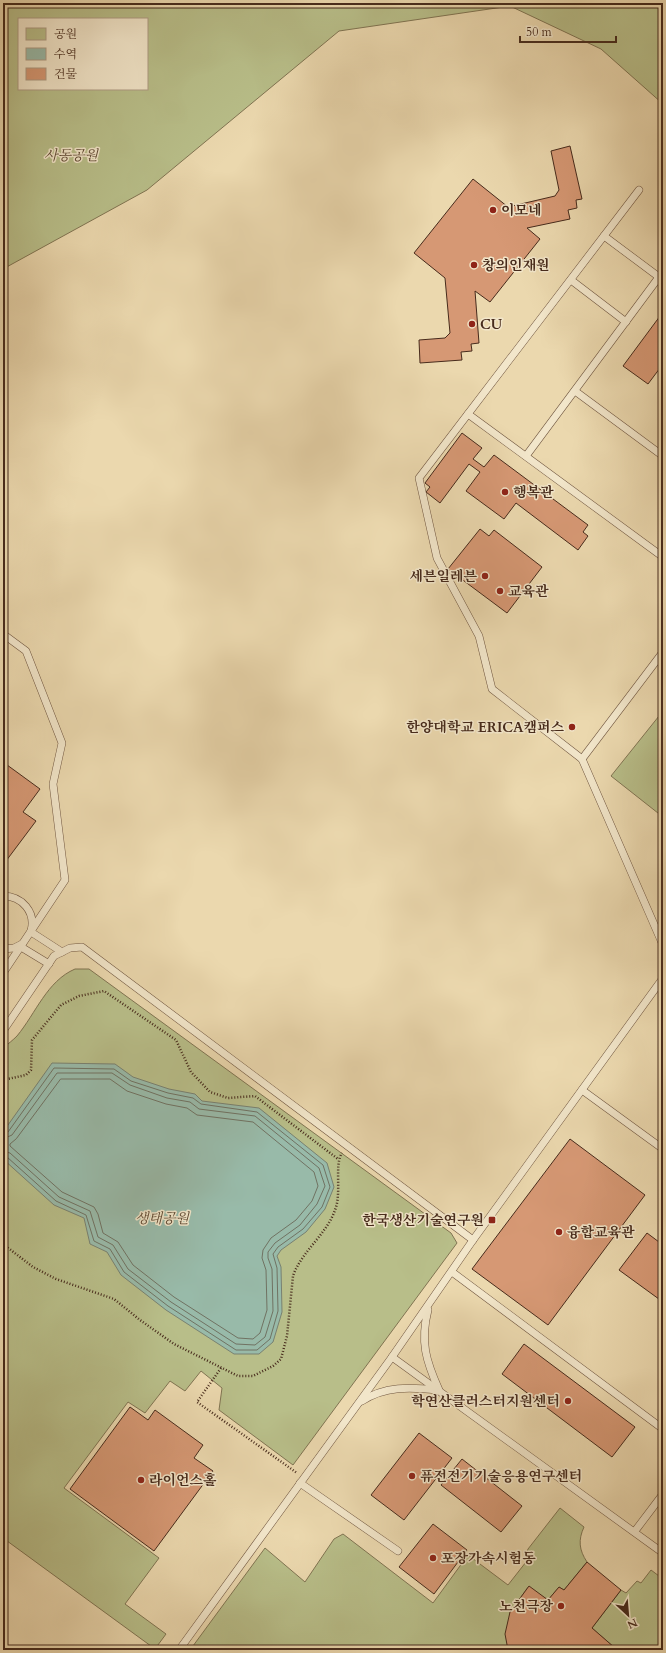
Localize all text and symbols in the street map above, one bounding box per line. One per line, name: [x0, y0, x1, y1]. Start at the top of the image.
legend: [18, 18, 148, 90]
scale bar: [520, 18, 616, 44]
text: 50 m: [526, 24, 553, 40]
text: 공원: [54, 26, 77, 42]
text: 수역: [54, 46, 77, 62]
text: 건물: [54, 66, 78, 82]
park label: 사동공원: [44, 146, 100, 165]
place label: 이모네: [501, 201, 542, 220]
marker: 이모네: [488, 205, 498, 215]
place label: 창의인재원: [482, 256, 550, 275]
marker: 창의인재원: [469, 260, 479, 270]
place label: CU: [480, 315, 503, 334]
marker: CU: [467, 319, 477, 329]
place label: 행복관: [513, 483, 554, 502]
marker: 행복관: [500, 487, 510, 497]
place label: 세븐일레븐: [409, 567, 477, 586]
marker: 세븐일레븐: [480, 571, 490, 581]
place label: 교육관: [508, 582, 549, 601]
marker: 교육관: [495, 586, 505, 596]
place label: 한양대학교 ERICA캠퍼스: [406, 718, 564, 737]
marker: 한양대학교 ERICA캠퍼스: [567, 722, 577, 732]
park label: 생태공원: [135, 1209, 191, 1228]
place label: 한국생산기술연구원: [362, 1211, 484, 1230]
marker: 한국생산기술연구원: [487, 1215, 497, 1225]
place label: 융합교육관: [567, 1223, 635, 1242]
marker: 융합교육관: [554, 1227, 564, 1237]
place label: 학연산클러스터지원센터: [411, 1392, 560, 1411]
marker: 학연산클러스터지원센터: [563, 1396, 573, 1406]
place label: 퓨전전기기술응용연구센터: [420, 1467, 582, 1486]
place label: 라이언스홀: [149, 1471, 217, 1490]
marker: 퓨전전기기술응용연구센터: [407, 1471, 417, 1481]
marker: 라이언스홀: [136, 1475, 146, 1485]
place label: 포장가속시험동: [441, 1549, 536, 1568]
marker: 포장가속시험동: [428, 1553, 438, 1563]
north arrow: [608, 1595, 648, 1635]
place label: 노천극장: [499, 1597, 553, 1616]
marker: 노천극장: [556, 1601, 566, 1611]
text: N: [624, 1615, 640, 1633]

